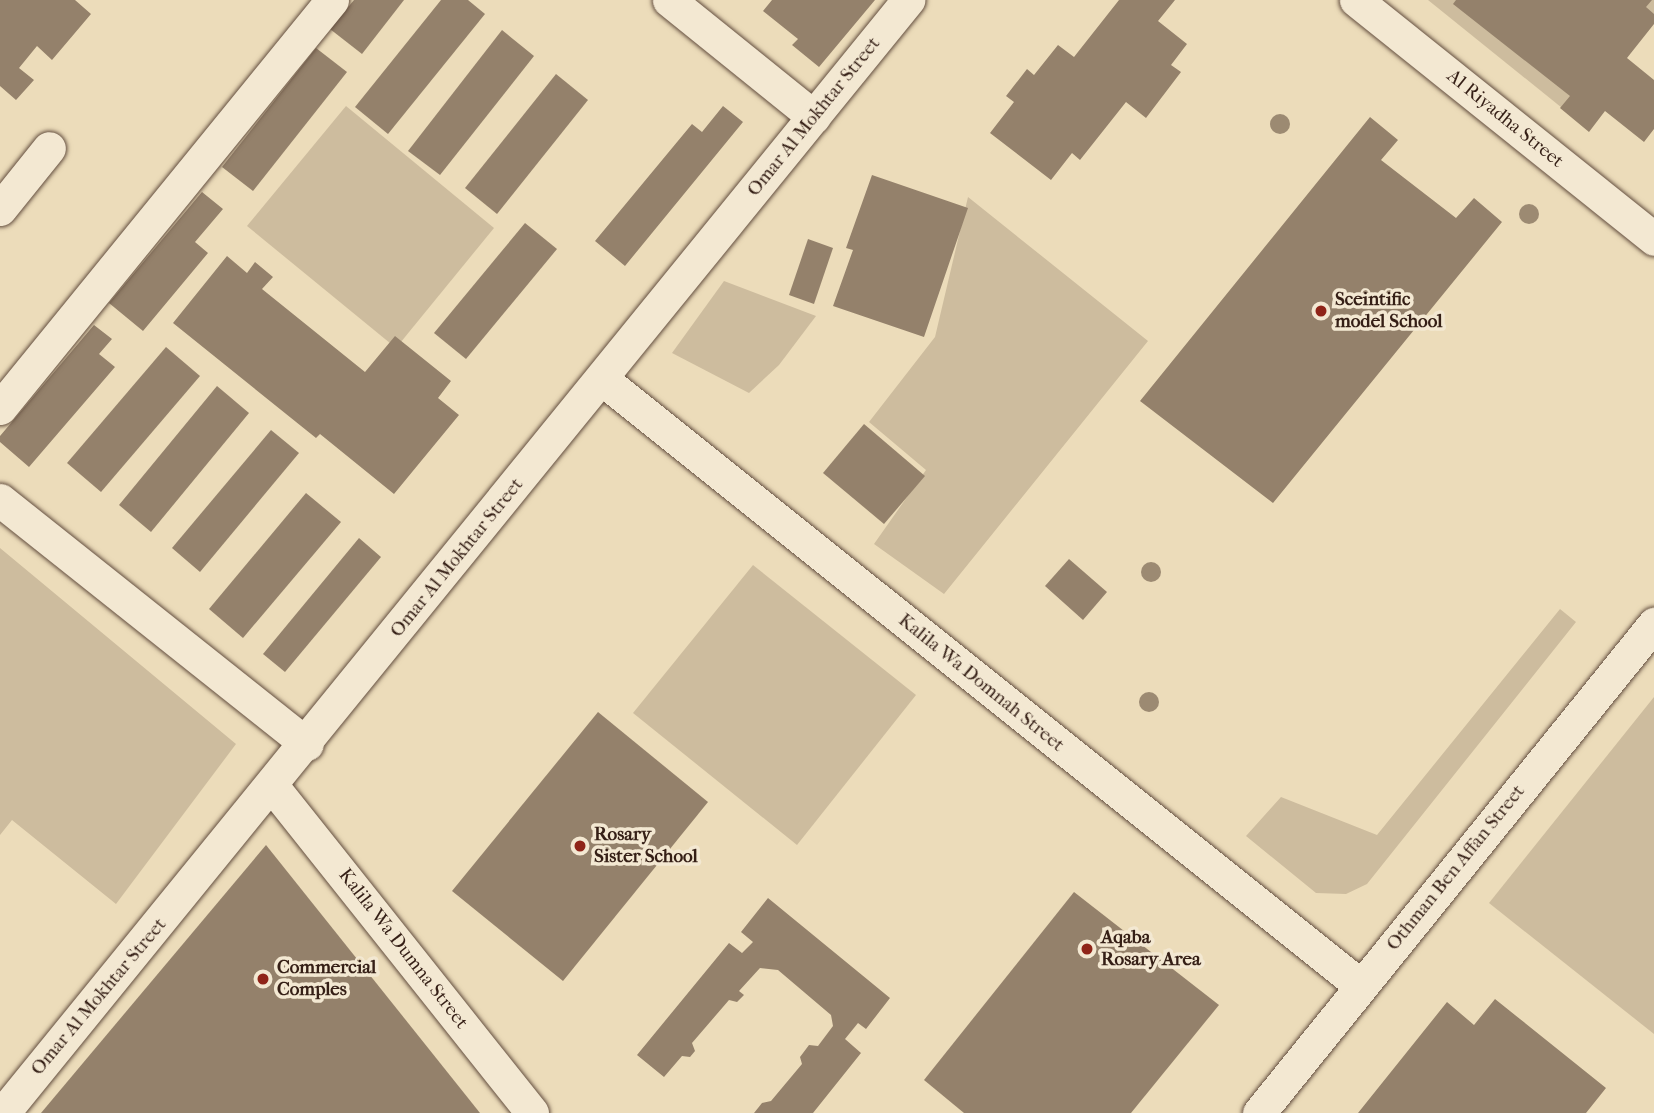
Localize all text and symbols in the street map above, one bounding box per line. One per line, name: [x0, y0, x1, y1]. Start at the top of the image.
street label: Omar Al Mokhtar Street: [743, 33, 885, 201]
street label: Al Riyadha Street: [1442, 65, 1568, 173]
place label: Sceintific model School: [1335, 289, 1442, 333]
marker: Sceintific model School: [1313, 303, 1329, 319]
street label: Omar Al Mokhtar Street: [386, 474, 528, 642]
street label: Kalila Wa Domnah Street: [894, 609, 1068, 757]
street label: Othman Ben Affan Street: [1382, 781, 1530, 955]
place label: Rosary Sister School: [594, 824, 698, 868]
marker: Rosary Sister School: [572, 838, 588, 854]
street label: Kalila Wa Dumna Street: [333, 864, 473, 1034]
street label: Omar Al Mokhtar Street: [27, 914, 171, 1080]
place label: Aqaba Rosary Area: [1101, 927, 1201, 971]
marker: Aqaba Rosary Area: [1079, 941, 1095, 957]
place label: Commercial Comples: [277, 957, 376, 1001]
marker: Commercial Comples: [255, 971, 271, 987]

